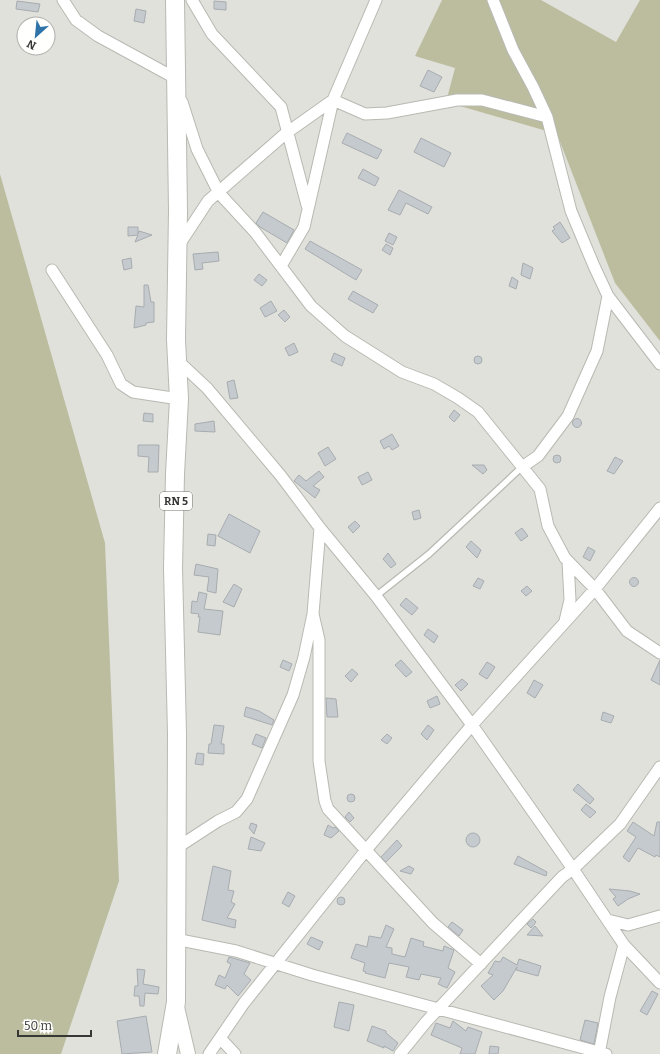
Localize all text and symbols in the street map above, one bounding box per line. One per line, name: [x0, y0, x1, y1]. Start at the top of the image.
north arrow: [16, 16, 56, 56]
text: N: [25, 37, 38, 52]
road number: RN 5: [160, 492, 192, 510]
scale bar: [18, 1012, 91, 1038]
text: 50 m: [24, 1019, 53, 1033]

